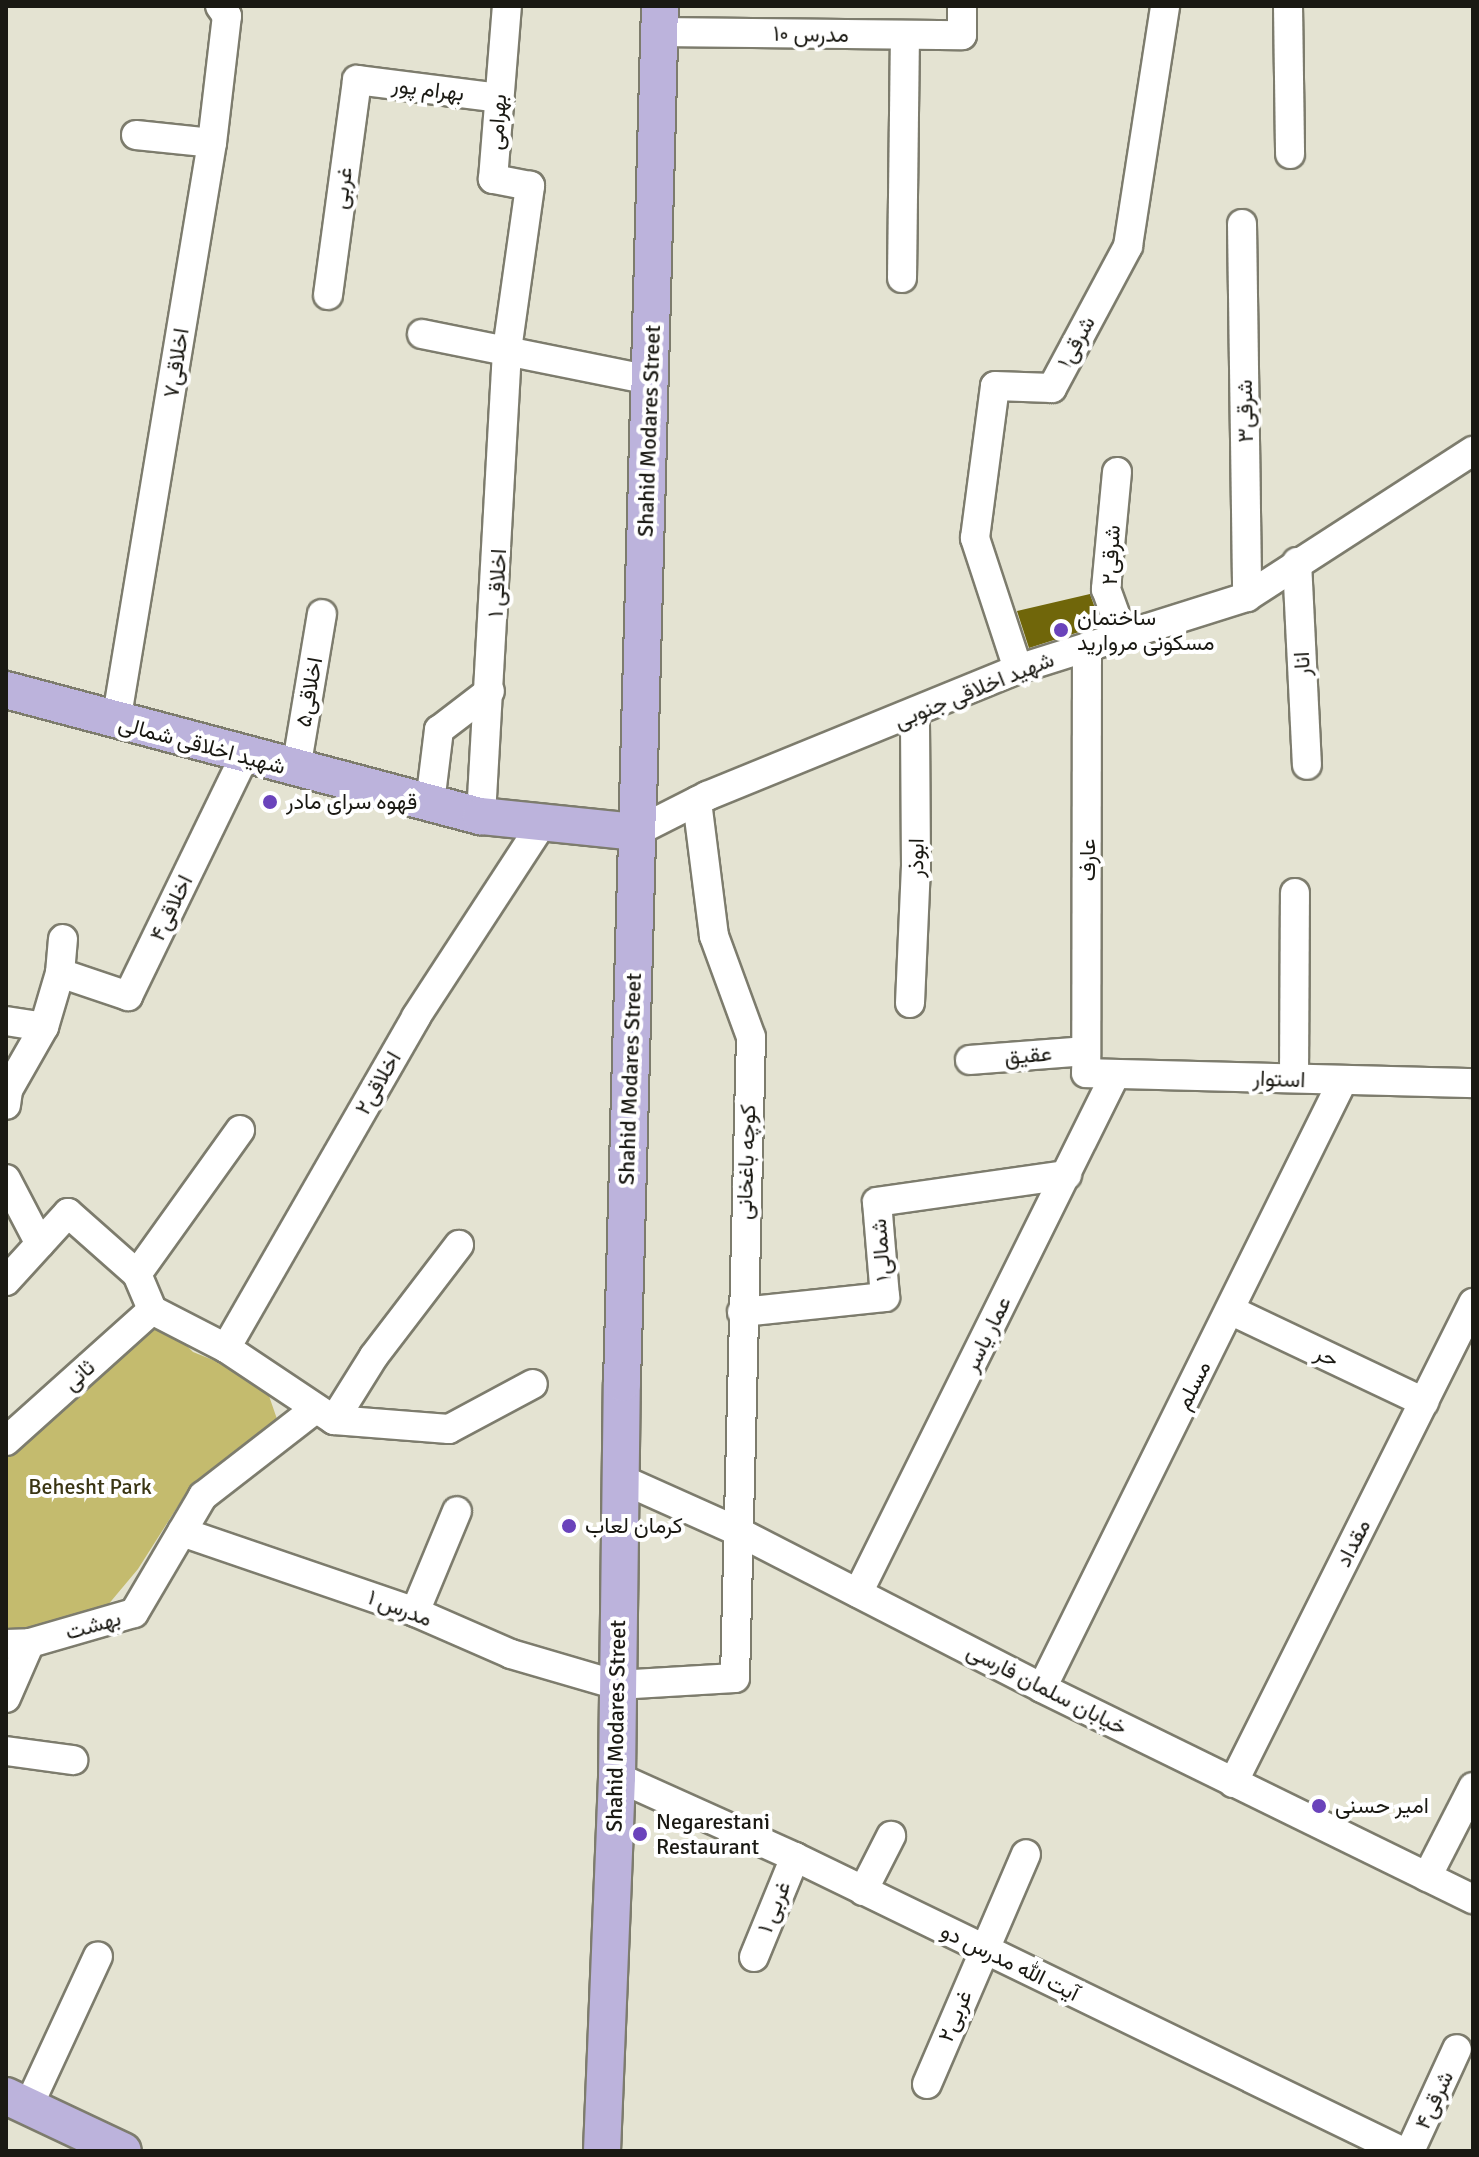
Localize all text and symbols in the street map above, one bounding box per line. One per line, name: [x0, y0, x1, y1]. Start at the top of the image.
street label: مدرس ۱۰: [773, 20, 849, 48]
street label: بهرام پور: [390, 71, 466, 107]
street label: بهرامی: [482, 93, 512, 151]
street label: غربی: [326, 165, 358, 211]
street label: شرقی۱: [1051, 312, 1101, 372]
street label: Shahid Modares Street: [632, 324, 666, 538]
street label: اخلاقی۷: [157, 326, 195, 400]
street label: شرقی۳: [1231, 379, 1259, 443]
street label: شرقی۲: [1096, 524, 1126, 586]
street label: اخلاقی ۱: [482, 548, 512, 618]
place label: ساختمان مسکونی مروارید: [1077, 604, 1215, 656]
marker: ساختمان مسکونی مروارید: [1052, 621, 1070, 639]
street label: شهید اخلاقی جنوبی: [890, 646, 1058, 734]
street label: انار: [1288, 651, 1316, 677]
street label: اخلاقی۵: [290, 655, 328, 729]
street label: شهید اخلاقی شمالی: [116, 710, 288, 780]
place label: قهوه سرای مادر: [286, 789, 417, 815]
marker: قهوه سرای مادر: [261, 793, 279, 811]
street label: ابوذر: [902, 838, 930, 878]
street label: عارف: [1075, 839, 1101, 881]
street label: اخلاقی۴: [144, 871, 198, 945]
street label: Shahid Modares Street: [613, 972, 647, 1186]
street label: عقیق: [1003, 1040, 1053, 1070]
street label: اخلاقی۲: [349, 1047, 407, 1119]
street label: استوار: [1252, 1065, 1306, 1093]
street label: کوچه باغخانی: [731, 1104, 761, 1220]
street label: شمالی۱: [865, 1218, 897, 1282]
street label: عمار یاسر: [957, 1292, 1017, 1376]
street label: حر: [1311, 1339, 1343, 1373]
street label: ثانی: [58, 1354, 100, 1396]
street label: مسلم: [1170, 1356, 1216, 1414]
park label: Behesht Park: [28, 1474, 152, 1500]
place label: کرمان لعاب: [585, 1513, 683, 1539]
street label: مقداد: [1330, 1515, 1376, 1571]
marker: کرمان لعاب: [560, 1517, 578, 1535]
street label: مدرس ۱: [364, 1584, 436, 1632]
street label: بهشت: [62, 1605, 124, 1645]
street label: Shahid Modares Street: [601, 1620, 631, 1832]
street label: خیابان سلمان فارسی: [963, 1637, 1131, 1741]
place label: امیر حسنی: [1335, 1793, 1429, 1819]
marker: امیر حسنی: [1310, 1797, 1328, 1815]
place label: Negarestani Restaurant: [656, 1808, 770, 1860]
marker: Negarestani Restaurant: [631, 1825, 649, 1843]
street label: غربی ۱: [752, 1877, 796, 1937]
street label: آیت الله مدرس دو: [937, 1917, 1083, 2007]
street label: غربی۲: [932, 1986, 978, 2046]
street label: شرقی۴: [1409, 2067, 1459, 2133]

